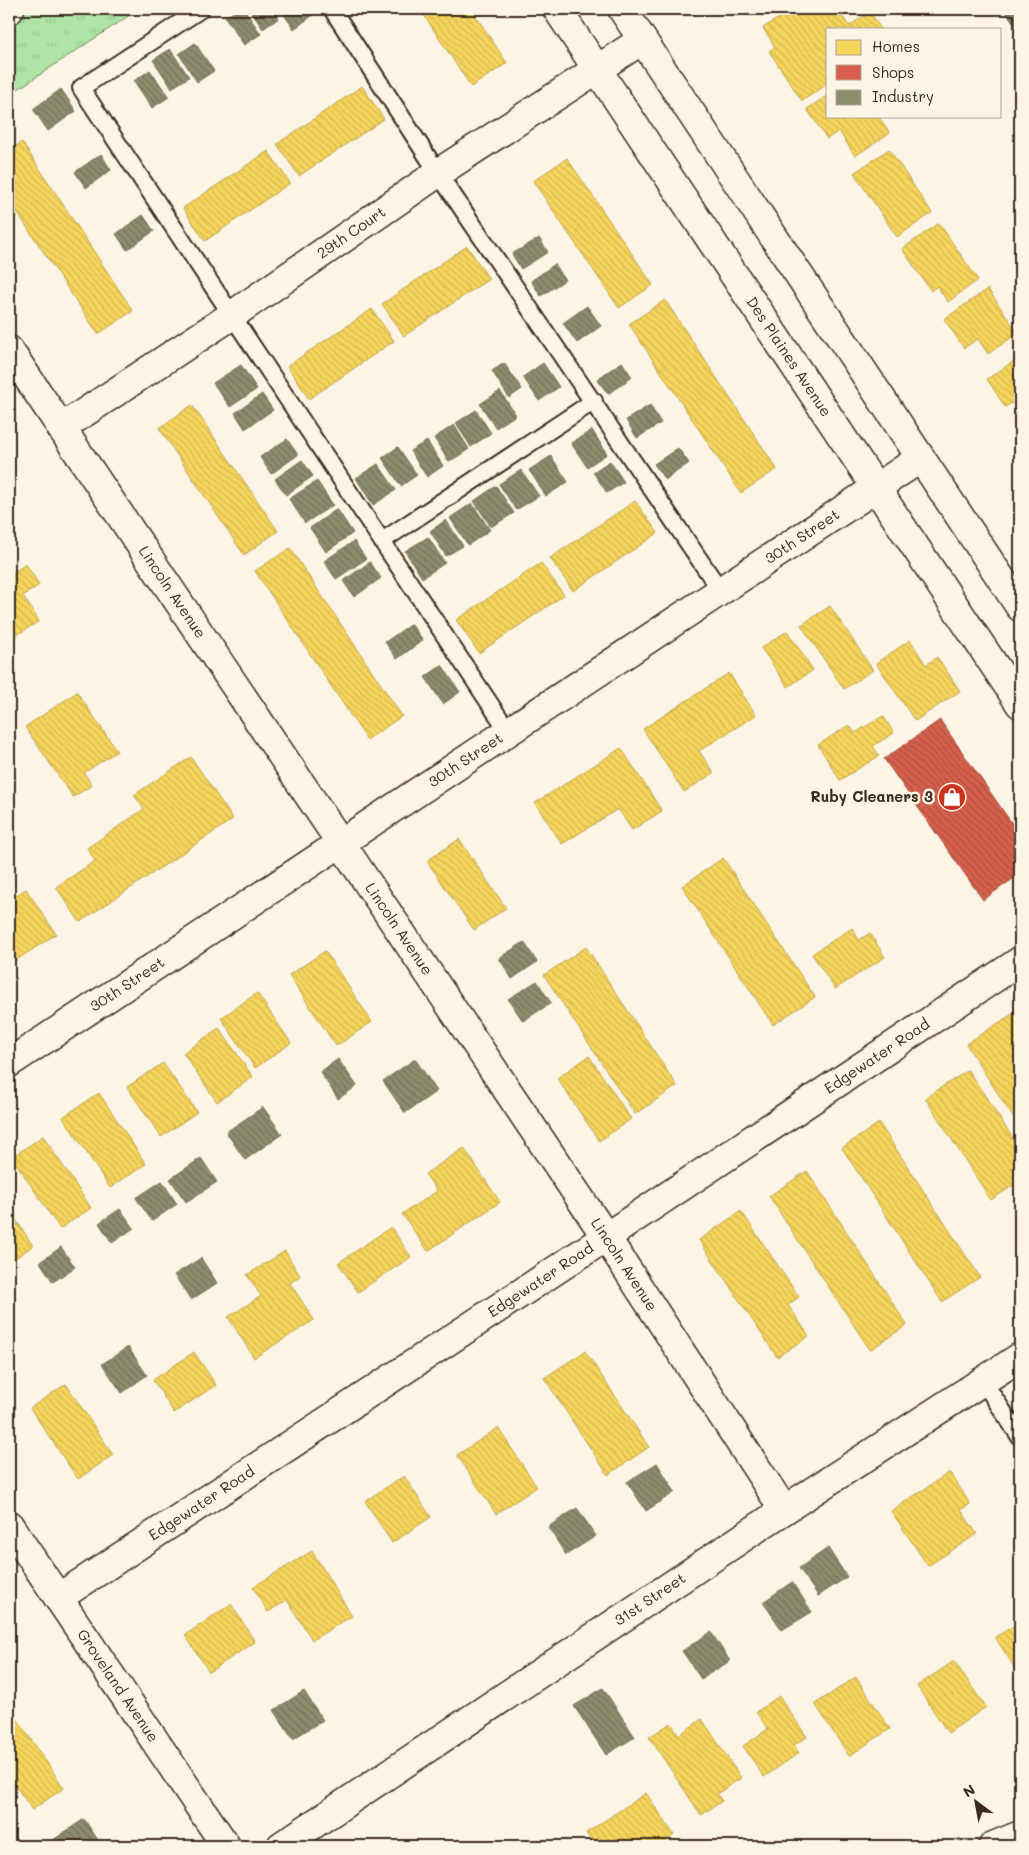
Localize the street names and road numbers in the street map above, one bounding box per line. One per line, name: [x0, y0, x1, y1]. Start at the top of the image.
street label: 29th Court: [313, 201, 389, 263]
street label: Des Plaines Avenue: [742, 292, 837, 420]
street label: 30th Street: [761, 504, 843, 568]
street label: Lincoln Avenue: [135, 542, 211, 642]
street label: 30th Street: [424, 727, 506, 791]
street label: Lincoln Avenue: [361, 878, 438, 979]
street label: 30th Street: [86, 952, 168, 1016]
street label: Edgewater Road: [820, 1013, 933, 1098]
street label: Lincoln Avenue: [587, 1214, 662, 1314]
street label: Edgewater Road: [483, 1237, 597, 1321]
street label: Edgewater Road: [144, 1460, 258, 1545]
street label: 31st Street: [610, 1567, 689, 1630]
street label: Groveland Avenue: [73, 1625, 164, 1746]

